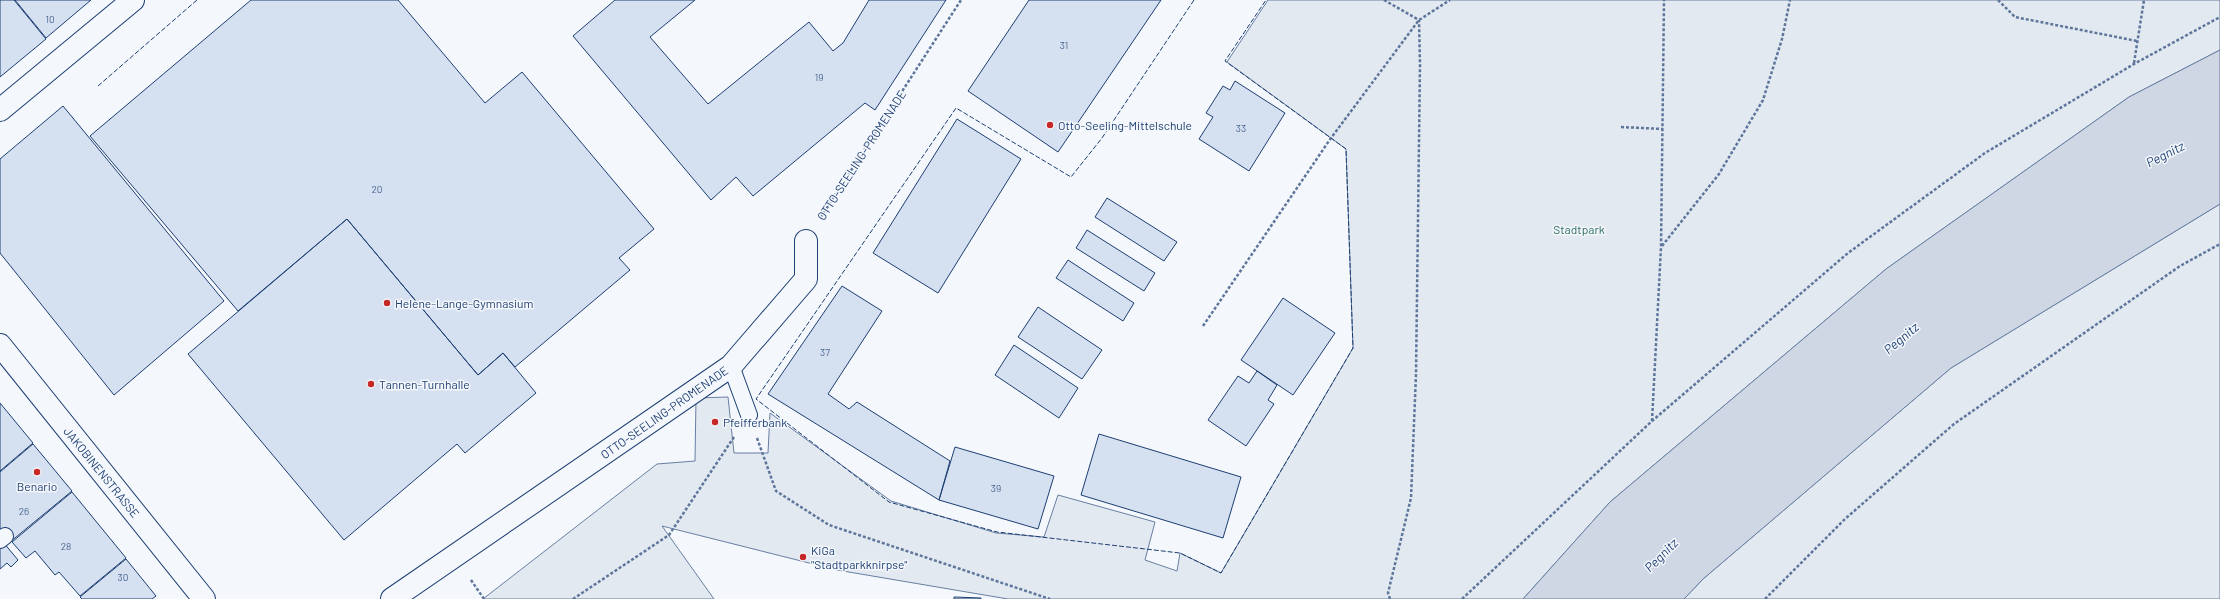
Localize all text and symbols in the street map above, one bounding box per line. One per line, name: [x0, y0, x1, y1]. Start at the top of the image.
house number: 10: [45, 13, 55, 25]
house number: 31: [1060, 39, 1068, 51]
house number: 19: [815, 71, 823, 83]
street label: OTTO-SEELING-PROMENADE: [814, 87, 908, 223]
place label: Otto-Seeling-Mittelschule: [1058, 118, 1192, 132]
marker: Otto-Seeling-Mittelschule: [1045, 120, 1055, 130]
house number: 33: [1236, 122, 1246, 134]
water label: Pegnitz: [2143, 137, 2187, 170]
house number: 20: [371, 183, 383, 195]
park label: Stadtpark: [1553, 222, 1605, 236]
place label: Helene-Lange-Gymnasium: [395, 296, 534, 310]
marker: Helene-Lange-Gymnasium: [382, 298, 392, 308]
water label: Pegnitz: [1880, 318, 1922, 357]
house number: 37: [820, 346, 830, 358]
street label: OTTO-SEELING-PROMENADE: [598, 363, 730, 461]
place label: Tannen-Turnhalle: [379, 377, 470, 391]
marker: Tannen-Turnhalle: [366, 379, 376, 389]
place label: Pfeifferbank: [723, 415, 787, 429]
marker: Pfeifferbank: [710, 417, 720, 427]
street label: JAKOBINENSTRASSE: [61, 424, 143, 520]
marker: Benario: [32, 467, 42, 477]
place label: Benario: [17, 479, 57, 493]
house number: 39: [991, 482, 1001, 494]
house number: 26: [19, 505, 29, 517]
water label: Pegnitz: [1641, 535, 1681, 575]
house number: 28: [61, 540, 71, 552]
place label: KiGa "Stadtparkknirpse": [811, 543, 907, 571]
marker: KiGa "Stadtparkknirpse": [798, 552, 808, 562]
house number: 30: [118, 571, 128, 583]

